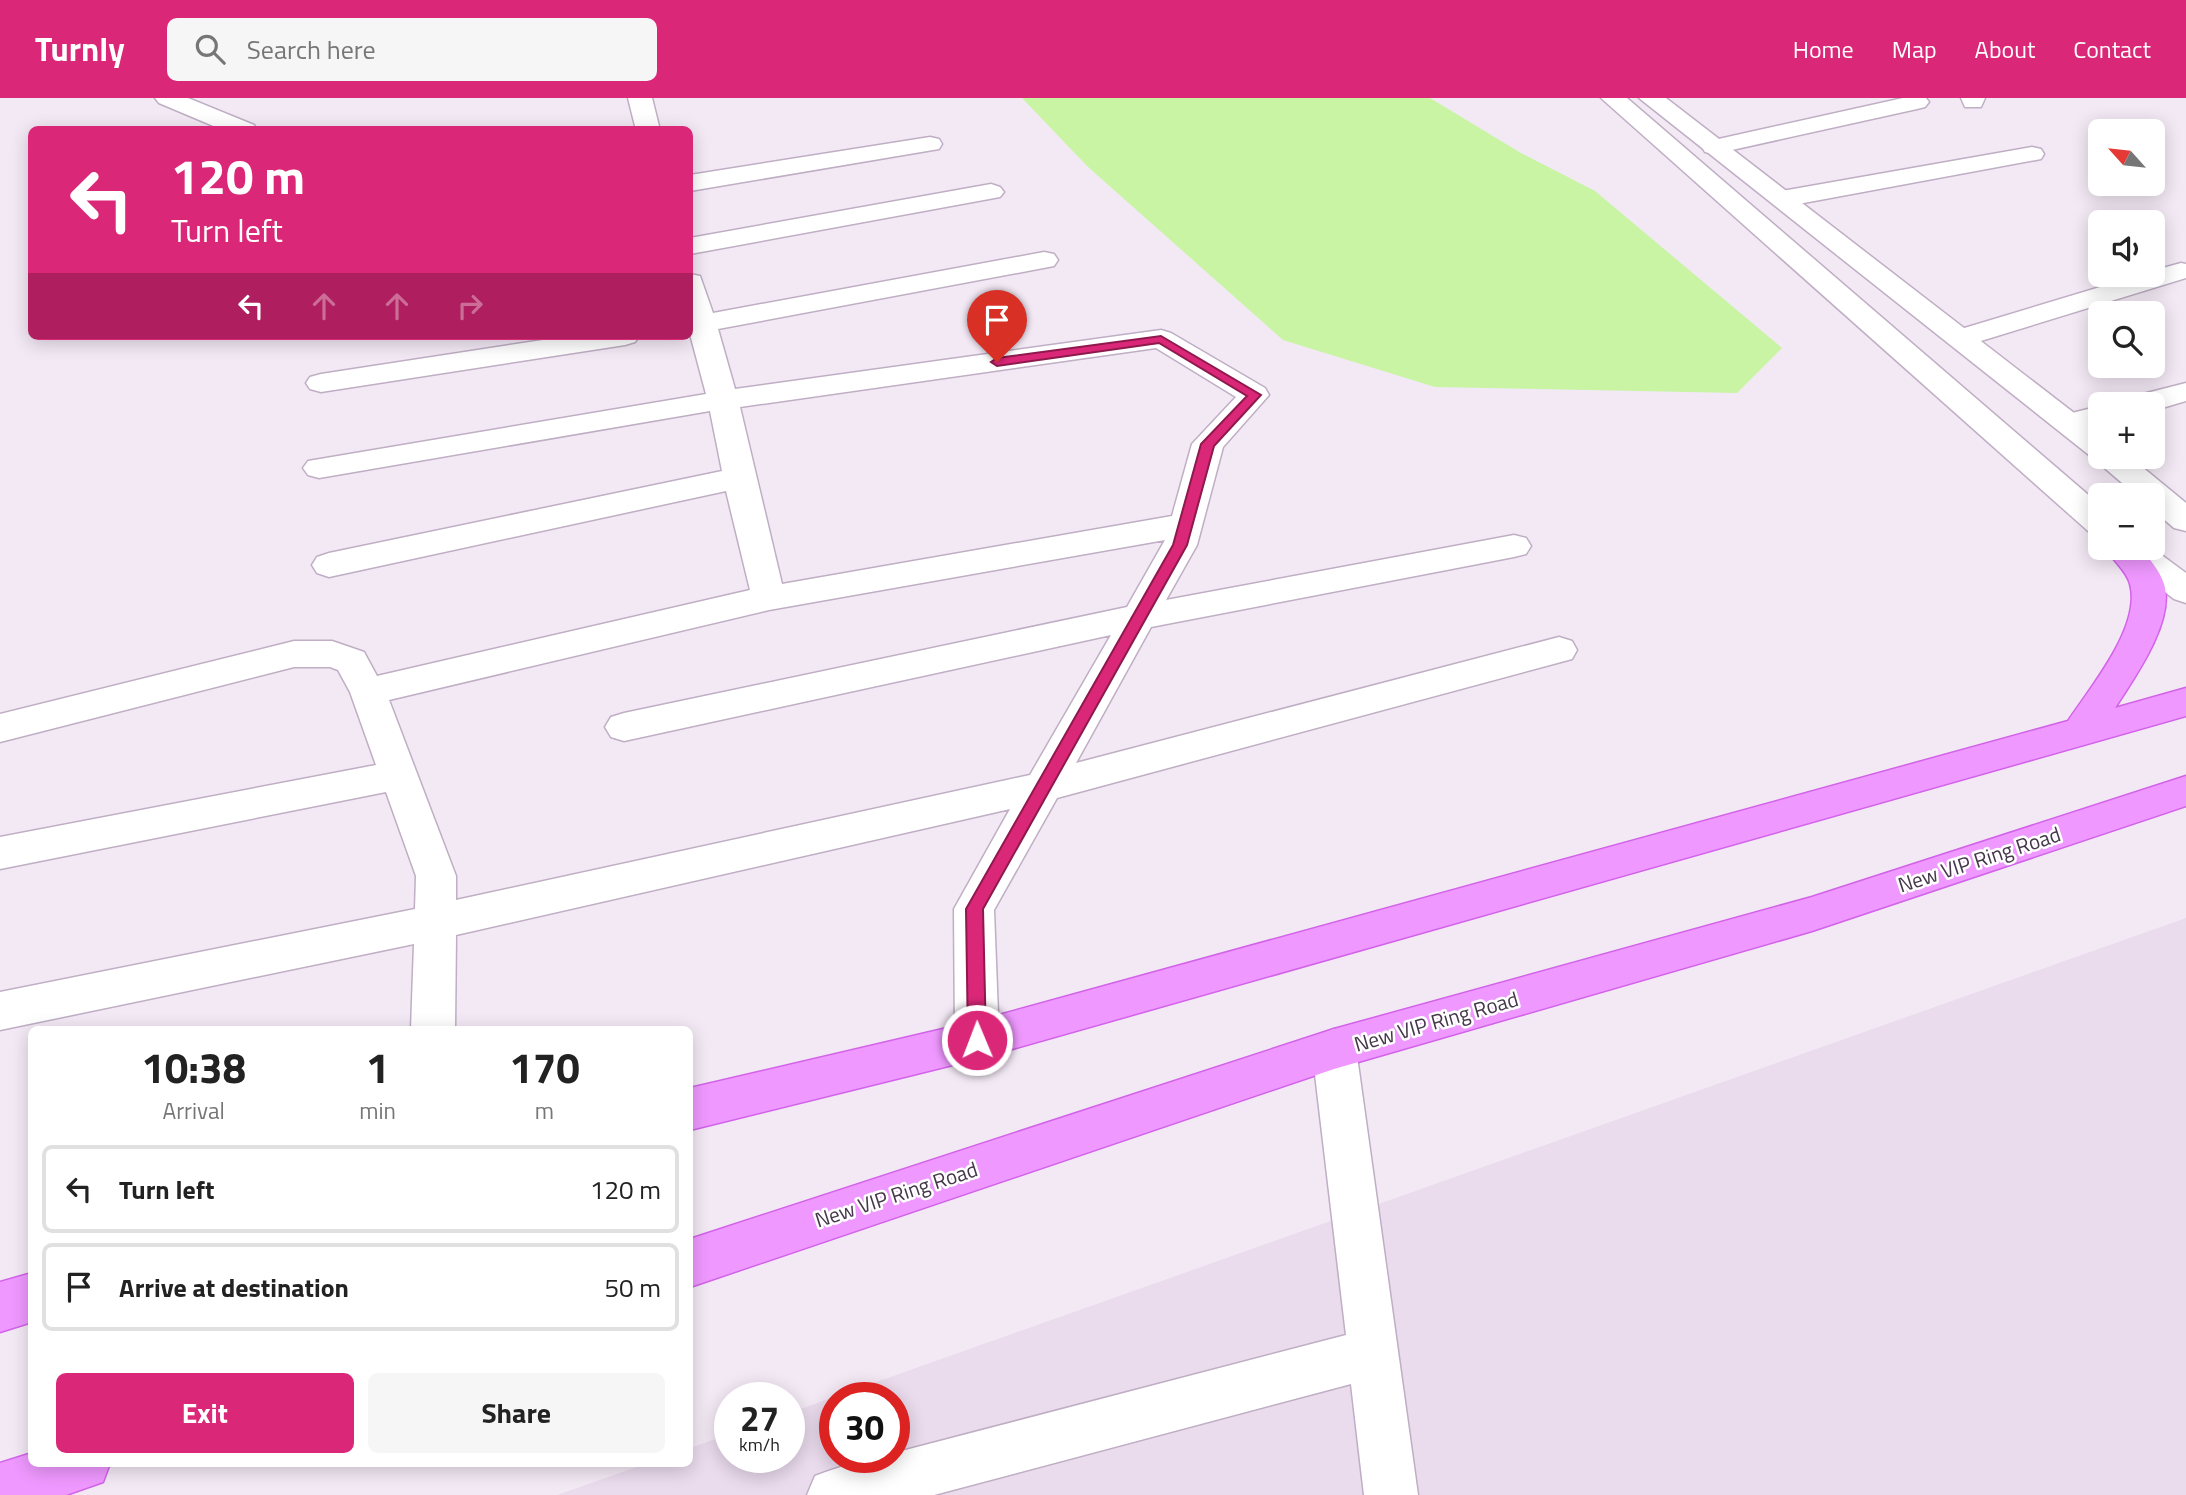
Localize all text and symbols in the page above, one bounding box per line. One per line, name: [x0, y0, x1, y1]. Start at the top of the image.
search box: [167, 18, 657, 81]
text: Turnly: [35, 24, 125, 74]
icon: search: [191, 30, 229, 68]
text: Search here: [247, 30, 376, 69]
text: Home: [1793, 31, 1854, 67]
text: Map: [1892, 31, 1937, 67]
text: About: [1975, 31, 2035, 67]
text: Contact: [2073, 31, 2151, 67]
north arrow: [2088, 119, 2165, 196]
map controls: [2088, 119, 2165, 560]
text: 120 m: [171, 138, 305, 213]
icon: left: [56, 154, 147, 245]
text: Turn left: [171, 206, 283, 254]
button: sound: [2088, 210, 2165, 287]
icon: left: [232, 287, 270, 325]
icon: ahead: [305, 287, 343, 325]
icon: ahead: [378, 287, 416, 325]
icon: right: [451, 287, 489, 325]
pin: [967, 290, 1027, 362]
icon: arrive: [978, 301, 1016, 339]
button: search: [2088, 301, 2165, 378]
button: +: [2088, 392, 2165, 469]
button: −: [2088, 483, 2165, 560]
street label: New VIP Ring Road: [1894, 818, 2064, 900]
street label: New VIP Ring Road: [1350, 982, 1522, 1060]
position arrow: [940, 1003, 1014, 1077]
text: 10:38: [141, 1035, 246, 1099]
text: 1: [366, 1035, 389, 1099]
text: 170: [509, 1035, 580, 1099]
text: Arrival: [162, 1093, 225, 1128]
text: min: [359, 1093, 396, 1128]
text: m: [535, 1093, 554, 1128]
street label: New VIP Ring Road: [811, 1153, 981, 1235]
icon: left: [60, 1170, 98, 1208]
text: Turn left: [119, 1170, 214, 1209]
text: 120 m: [590, 1170, 661, 1209]
icon: arrive: [60, 1268, 98, 1306]
text: Arrive at destination: [119, 1268, 349, 1307]
text: 50 m: [604, 1268, 661, 1307]
button: Exit: [56, 1373, 354, 1453]
button: Share: [368, 1373, 665, 1453]
speed limit sign: 30: [819, 1382, 910, 1473]
text: 27: [740, 1391, 779, 1445]
text: km/h: [739, 1431, 780, 1458]

